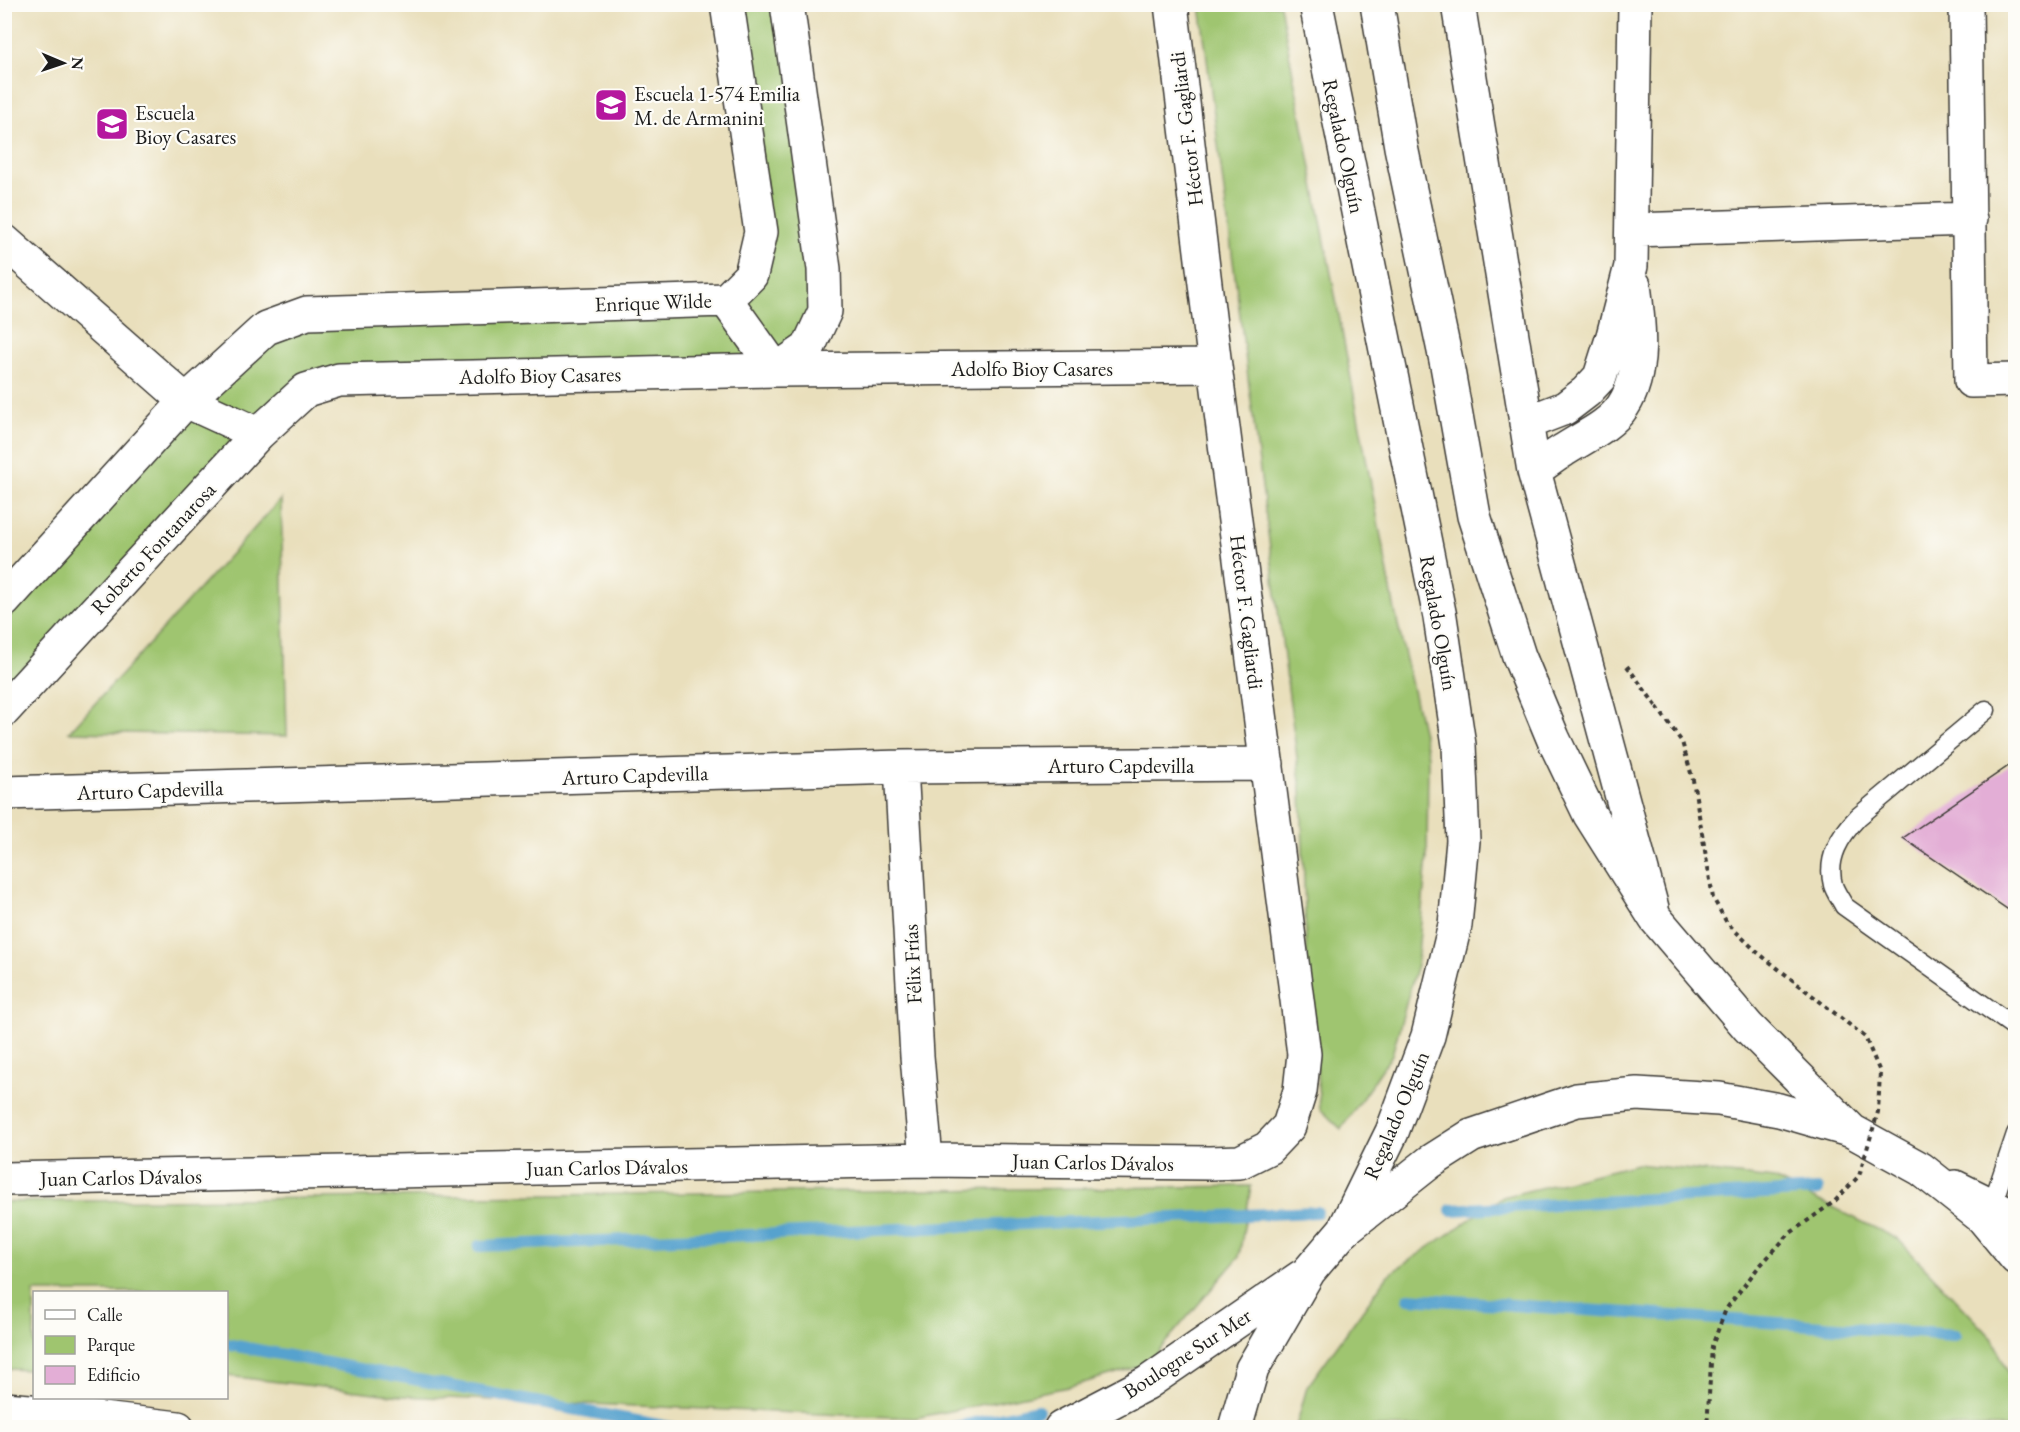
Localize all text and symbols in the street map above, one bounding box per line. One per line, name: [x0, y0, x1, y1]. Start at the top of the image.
north arrow: [33, 33, 93, 93]
street label: Héctor F. Gagliardi: [1163, 50, 1209, 208]
text: N: [67, 57, 88, 70]
street label: Regalado Olguín: [1317, 76, 1371, 216]
place label: Escuela 1-574 Emilia M. de Armanini: [634, 80, 801, 131]
school or university icon: Escuela 1-574 Emilia M. de Armanini: [593, 87, 629, 123]
place label: Escuela Bioy Casares: [135, 99, 236, 150]
school or university icon: Escuela Bioy Casares: [94, 106, 130, 142]
street label: Enrique Wilde: [594, 286, 712, 318]
street label: Adolfo Bioy Casares: [950, 355, 1113, 382]
street label: Adolfo Bioy Casares: [458, 360, 622, 390]
street label: Roberto Fontanarosa: [85, 476, 222, 620]
street label: Héctor F. Gagliardi: [1224, 533, 1270, 691]
street label: Regalado Olguín: [1414, 553, 1464, 693]
street label: Arturo Capdevilla: [1047, 752, 1195, 779]
street label: Arturo Capdevilla: [560, 759, 709, 791]
street label: Arturo Capdevilla: [75, 774, 224, 806]
street label: Félix Frías: [896, 923, 928, 1005]
street label: Regalado Olguín: [1357, 1047, 1435, 1183]
street label: Juan Carlos Dávalos: [1010, 1147, 1174, 1177]
street label: Juan Carlos Dávalos: [524, 1152, 688, 1182]
street label: Juan Carlos Dávalos: [38, 1162, 202, 1192]
legend: [33, 1291, 228, 1399]
street label: Boulogne Sur Mer: [1118, 1301, 1256, 1405]
text: Calle: [87, 1303, 123, 1326]
text: Parque: [87, 1333, 135, 1356]
text: Edificio: [87, 1363, 140, 1386]

